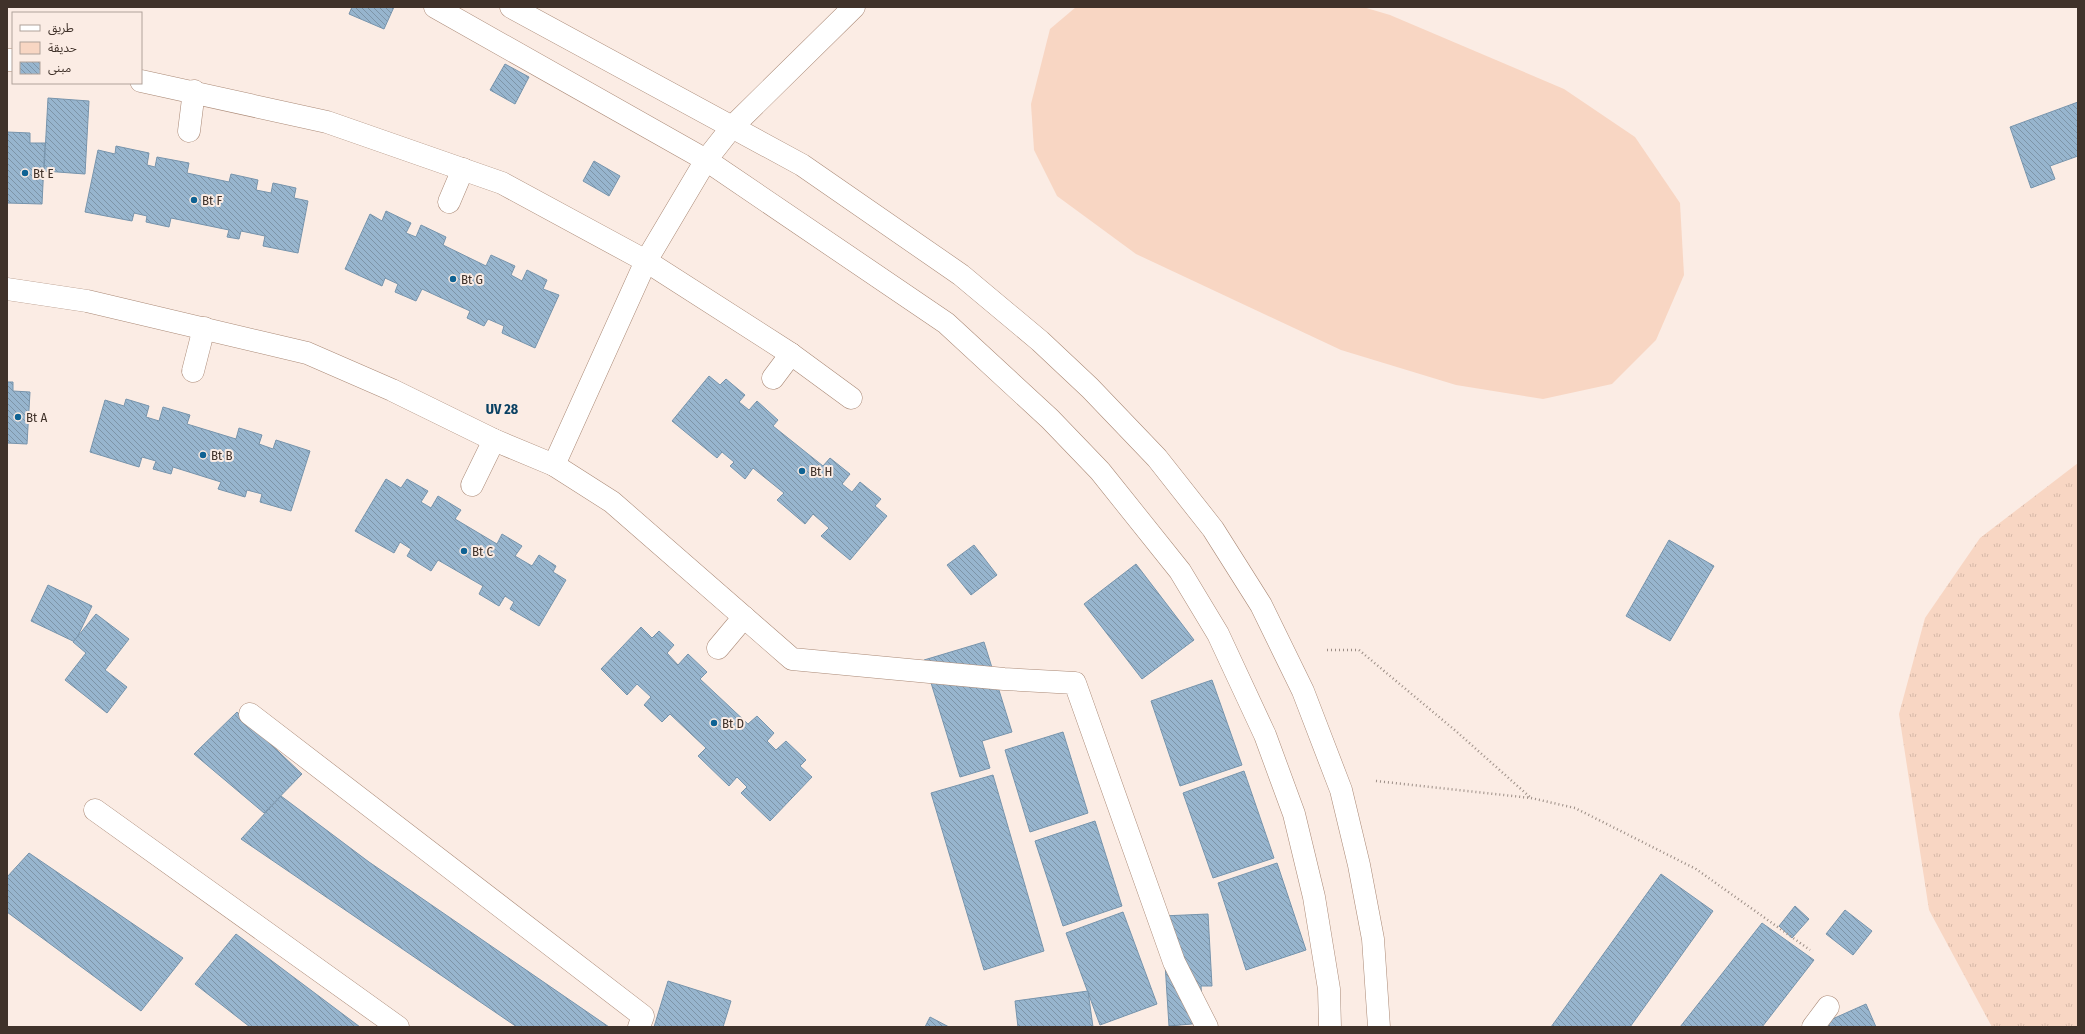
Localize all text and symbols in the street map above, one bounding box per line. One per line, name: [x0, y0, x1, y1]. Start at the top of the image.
legend: [12, 12, 142, 84]
text: طريق: [48, 21, 74, 36]
text: حديقة: [48, 41, 77, 55]
text: مبنى: [48, 61, 71, 75]
place label: Bt E: [33, 166, 54, 181]
marker: Bt E: [20, 168, 30, 178]
place label: Bt F: [202, 193, 222, 208]
marker: Bt F: [189, 195, 199, 205]
place label: Bt G: [461, 272, 483, 287]
marker: Bt G: [448, 274, 458, 284]
district label: UV 28: [486, 401, 519, 418]
place label: Bt A: [26, 410, 47, 425]
marker: Bt A: [13, 412, 23, 422]
place label: Bt B: [211, 448, 233, 463]
marker: Bt B: [198, 450, 208, 460]
place label: Bt H: [810, 464, 832, 479]
marker: Bt H: [797, 466, 807, 476]
place label: Bt C: [472, 544, 493, 559]
marker: Bt C: [459, 546, 469, 556]
place label: Bt D: [722, 716, 744, 731]
marker: Bt D: [709, 718, 719, 728]

